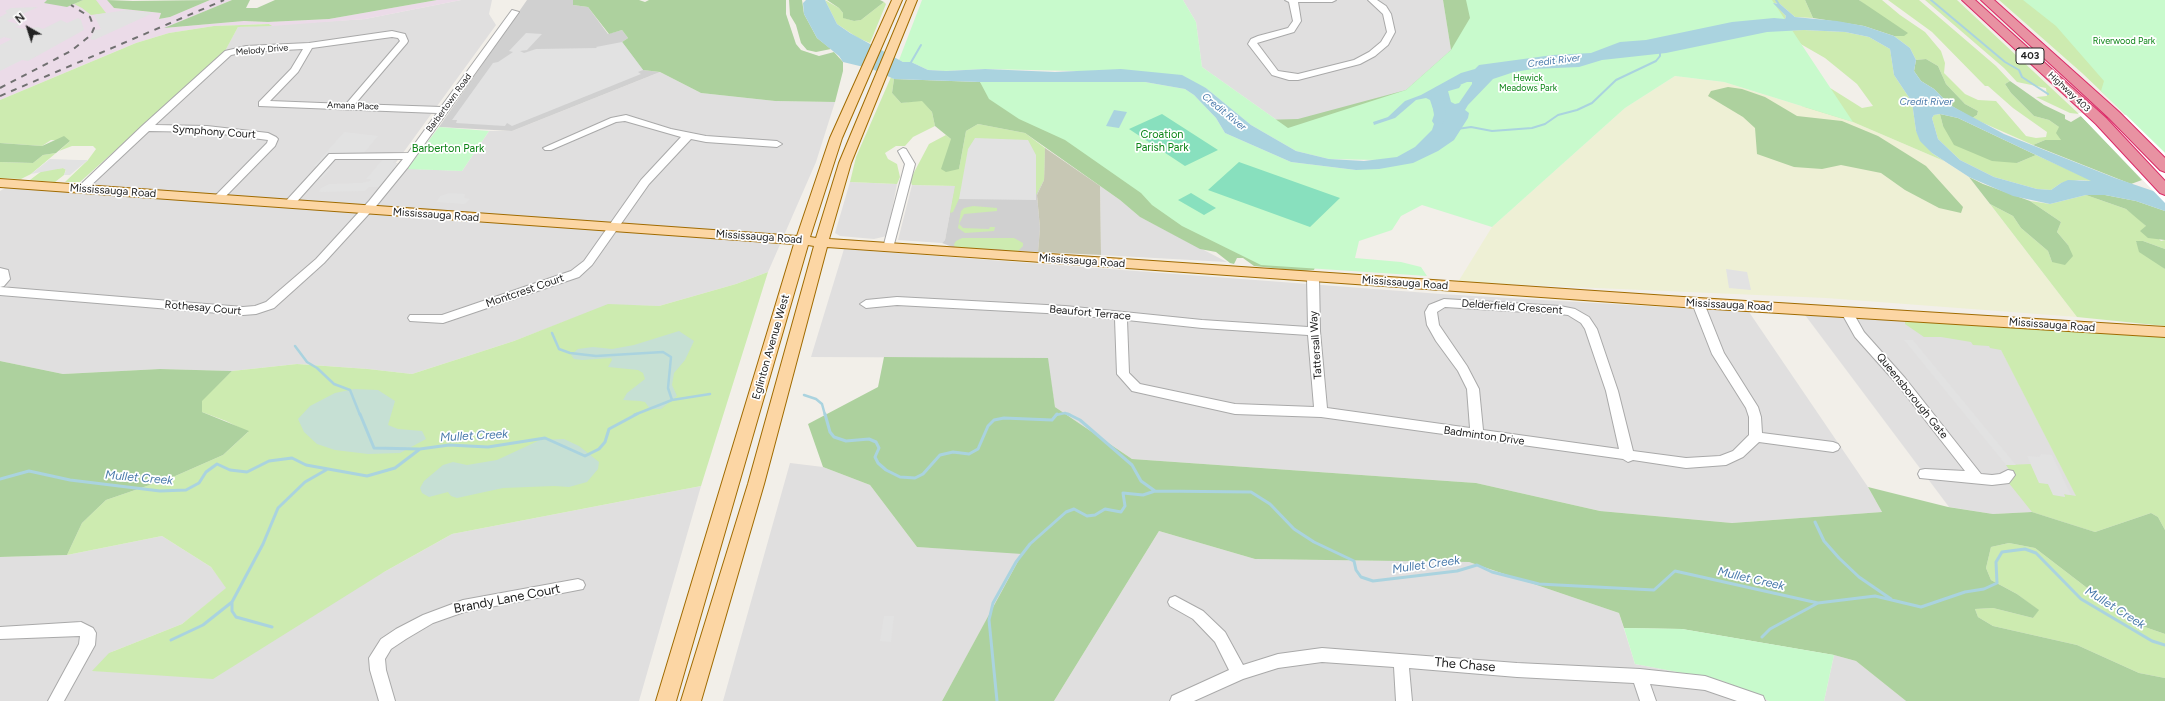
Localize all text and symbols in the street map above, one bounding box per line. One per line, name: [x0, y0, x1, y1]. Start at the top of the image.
north arrow: [8, 8, 48, 48]
text: N: [13, 11, 28, 26]
park label: Riverwood Park: [2093, 36, 2155, 46]
street label: Melody Drive: [235, 42, 289, 58]
road number: 403: [2016, 48, 2044, 64]
water label: Credit River: [1527, 52, 1581, 70]
street label: Highway 403: [2046, 70, 2092, 114]
street label: Barbertown Road: [424, 72, 474, 134]
park label: Hewick Meadows Park: [1499, 73, 1557, 94]
water label: Credit River: [1200, 91, 1248, 133]
water label: Credit River: [1899, 96, 1953, 108]
street label: Amana Place: [327, 100, 379, 112]
street label: Symphony Court: [172, 122, 256, 142]
park label: Croation Parish Park: [1135, 128, 1189, 154]
park label: Barberton Park: [412, 142, 484, 156]
street label: Mississauga Road: [69, 181, 157, 201]
street label: Mississauga Road: [392, 205, 480, 225]
street label: Mississauga Road: [715, 227, 803, 247]
street label: Mississauga Road: [1038, 251, 1126, 271]
street label: Montcrest Court: [484, 271, 566, 311]
street label: Mississauga Road: [1361, 273, 1449, 293]
street label: Eglinton Avenue West: [750, 293, 792, 401]
street label: Mississauga Road: [1685, 296, 1773, 314]
street label: Delderfield Crescent: [1461, 297, 1563, 317]
street label: Rothesay Court: [164, 298, 242, 318]
street label: Beaufort Terrace: [1049, 303, 1131, 323]
street label: Tattersall Way: [1307, 310, 1325, 380]
street label: Mississauga Road: [2008, 315, 2096, 335]
street label: Queensborough Gate: [1873, 350, 1951, 442]
street label: Badminton Drive: [1443, 424, 1525, 448]
water label: Mullet Creek: [440, 427, 508, 445]
water label: Mullet Creek: [104, 468, 174, 488]
water label: Mullet Creek: [1391, 553, 1461, 577]
water label: Mullet Creek: [1716, 564, 1786, 594]
street label: Brandy Lane Court: [452, 581, 562, 617]
water label: Mullet Creek: [2082, 584, 2148, 632]
street label: The Chase: [1434, 655, 1496, 675]

